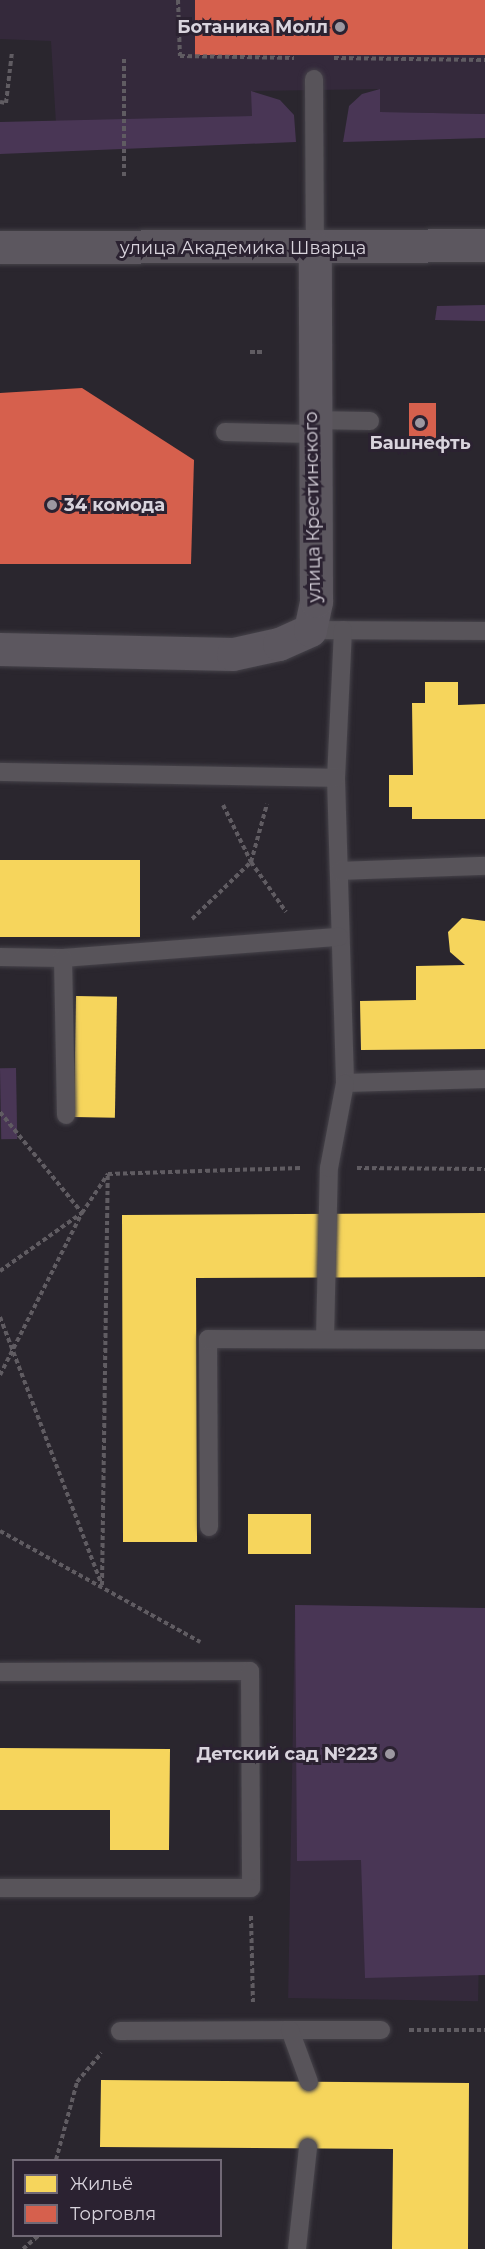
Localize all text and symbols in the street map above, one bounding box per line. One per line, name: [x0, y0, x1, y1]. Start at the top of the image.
place label: Ботаника Молл: [177, 16, 328, 38]
marker: Ботаника Молл: [333, 20, 347, 34]
street label: улица Академика Шварца: [120, 237, 366, 259]
street label: улица Крестинского: [301, 411, 325, 603]
marker: Башнефть: [413, 416, 427, 430]
place label: Башнефть: [369, 432, 471, 454]
place label: 34 комода: [64, 494, 165, 516]
marker: 34 комода: [45, 498, 59, 512]
place label: Детский сад №223: [196, 1743, 378, 1765]
marker: Детский сад №223: [383, 1747, 397, 1761]
legend: [12, 2159, 222, 2237]
text: Жильё: [70, 2173, 133, 2195]
text: Торговля: [70, 2203, 156, 2225]

